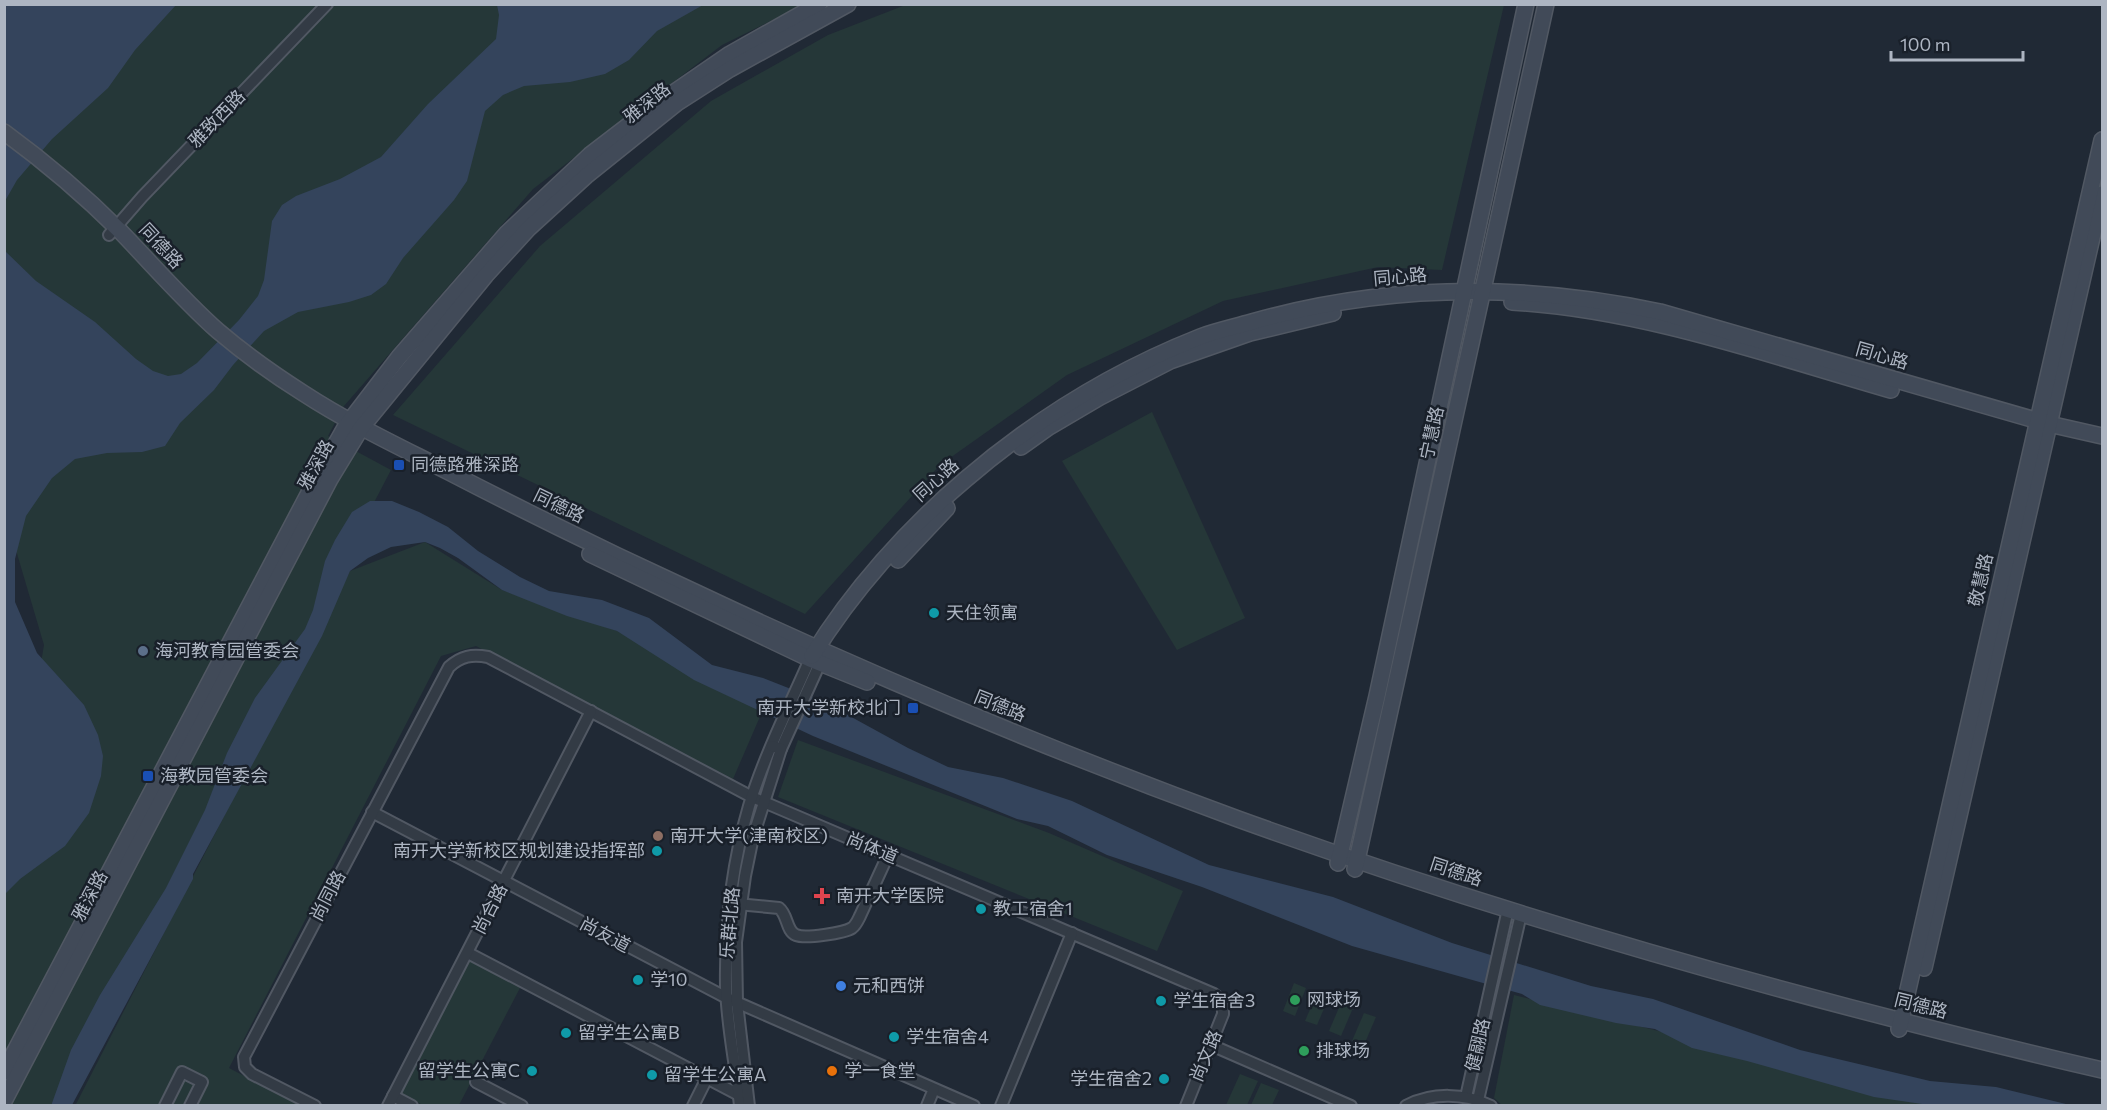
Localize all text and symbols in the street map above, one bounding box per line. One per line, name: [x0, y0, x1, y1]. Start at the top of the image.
scale bar: [1891, 24, 2023, 62]
text: 100 m: [1900, 33, 1950, 55]
street label: 雅深路: [618, 77, 674, 128]
street label: 雅致西路: [183, 85, 249, 152]
street label: 同德路: [135, 218, 188, 273]
street label: 同心路: [1372, 263, 1428, 289]
street label: 同心路: [1853, 337, 1911, 373]
street label: 宁慧路: [1415, 404, 1447, 461]
street label: 雅深路: [292, 436, 338, 493]
place label: 同德路雅深路: [411, 453, 519, 475]
street label: 同心路: [908, 453, 963, 505]
marker: 同德路雅深路: [392, 458, 406, 472]
street label: 同德路: [530, 483, 589, 527]
street label: 敬慧路: [1963, 551, 1997, 609]
place label: 天住领寓: [946, 601, 1018, 623]
marker: 天住领寓: [927, 606, 941, 620]
place label: 海河教育园管委会: [155, 639, 299, 661]
marker: 海河教育园管委会: [136, 644, 150, 658]
street label: 同德路: [971, 685, 1030, 725]
place label: 南开大学新校北门: [757, 696, 901, 718]
marker: 南开大学新校北门: [906, 701, 920, 715]
place label: 海教园管委会: [160, 764, 268, 786]
marker: 海教园管委会: [141, 769, 155, 783]
place label: 南开大学(津南校区): [670, 824, 828, 846]
street label: 尚体道: [843, 826, 902, 868]
marker: 南开大学(津南校区): [651, 829, 665, 843]
place label: 南开大学新校区规划建设指挥部: [393, 839, 645, 861]
marker: 南开大学新校区规划建设指挥部: [650, 844, 664, 858]
street label: 同德路: [1427, 852, 1485, 890]
street label: 雅深路: [67, 867, 112, 925]
street label: 尚同路: [305, 867, 350, 925]
street label: 尚合路: [467, 879, 511, 938]
place label: 南开大学医院: [836, 884, 944, 906]
street label: 乐群北路: [715, 886, 743, 960]
marker: 南开大学医院: [813, 887, 831, 905]
place label: 教工宿舍1: [993, 897, 1073, 919]
marker: 教工宿舍1: [974, 902, 988, 916]
street label: 尚友道: [576, 912, 634, 957]
place label: 学10: [650, 968, 687, 990]
marker: 学10: [631, 973, 645, 987]
place label: 元和西饼: [853, 974, 925, 996]
marker: 元和西饼: [834, 979, 848, 993]
place label: 网球场: [1307, 988, 1361, 1010]
street label: 同德路: [1892, 988, 1950, 1022]
place label: 学生宿舍3: [1173, 989, 1255, 1011]
marker: 网球场: [1288, 993, 1302, 1007]
marker: 学生宿舍3: [1154, 994, 1168, 1008]
street label: 健翮路: [1460, 1016, 1494, 1074]
place label: 留学生公寓B: [578, 1021, 680, 1043]
place label: 学生宿舍4: [906, 1025, 989, 1047]
marker: 留学生公寓B: [559, 1026, 573, 1040]
street label: 尚文路: [1184, 1026, 1226, 1085]
marker: 学生宿舍4: [887, 1030, 901, 1044]
place label: 排球场: [1316, 1039, 1370, 1061]
marker: 排球场: [1297, 1044, 1311, 1058]
place label: 留学生公寓C: [418, 1059, 520, 1081]
place label: 学一食堂: [844, 1059, 916, 1081]
place label: 留学生公寓A: [664, 1063, 766, 1085]
marker: 留学生公寓C: [525, 1064, 539, 1078]
marker: 学一食堂: [825, 1064, 839, 1078]
place label: 学生宿舍2: [1070, 1067, 1152, 1089]
marker: 留学生公寓A: [645, 1068, 659, 1082]
marker: 学生宿舍2: [1157, 1072, 1171, 1086]

